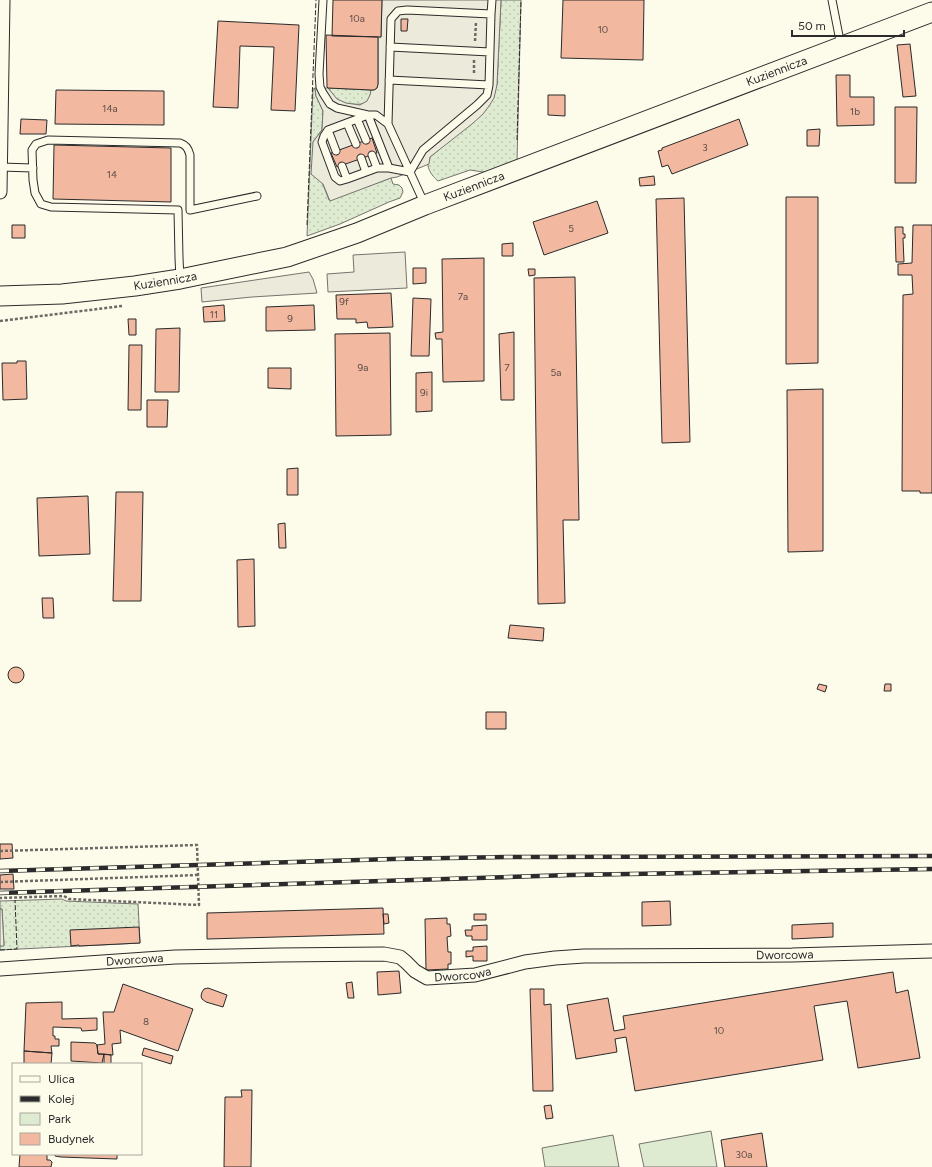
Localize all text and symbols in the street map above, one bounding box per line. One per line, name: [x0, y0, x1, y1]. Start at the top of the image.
house number: 10a: [349, 12, 365, 25]
scale bar: [792, 12, 904, 38]
text: 50 m: [798, 19, 826, 33]
house number: 10: [598, 23, 608, 36]
street label: Kuziennicza: [744, 53, 809, 89]
house number: 14a: [102, 102, 118, 115]
house number: 1b: [850, 105, 860, 118]
house number: 3: [702, 141, 708, 154]
house number: 14: [107, 168, 117, 181]
street label: Kuziennicza: [441, 168, 506, 204]
house number: 5: [568, 222, 574, 235]
street label: Kuziennicza: [132, 269, 198, 293]
house number: 7a: [458, 290, 468, 303]
house number: 9f: [339, 295, 349, 308]
house number: 11: [210, 308, 218, 321]
house number: 9: [287, 312, 293, 325]
house number: 9a: [358, 361, 368, 374]
house number: 7: [504, 361, 510, 374]
house number: 5a: [551, 366, 561, 379]
house number: 9i: [420, 386, 428, 399]
street label: Dworcowa: [756, 947, 814, 962]
street label: Dworcowa: [106, 951, 164, 969]
street label: Dworcowa: [434, 964, 493, 985]
house number: 8: [143, 1015, 149, 1028]
house number: 10: [714, 1024, 724, 1037]
legend: [12, 1063, 142, 1155]
text: Ulica: [48, 1072, 75, 1086]
text: Kolej: [48, 1092, 75, 1106]
text: Park: [48, 1112, 71, 1126]
text: Budynek: [48, 1132, 95, 1146]
house number: 30a: [736, 1148, 752, 1161]

